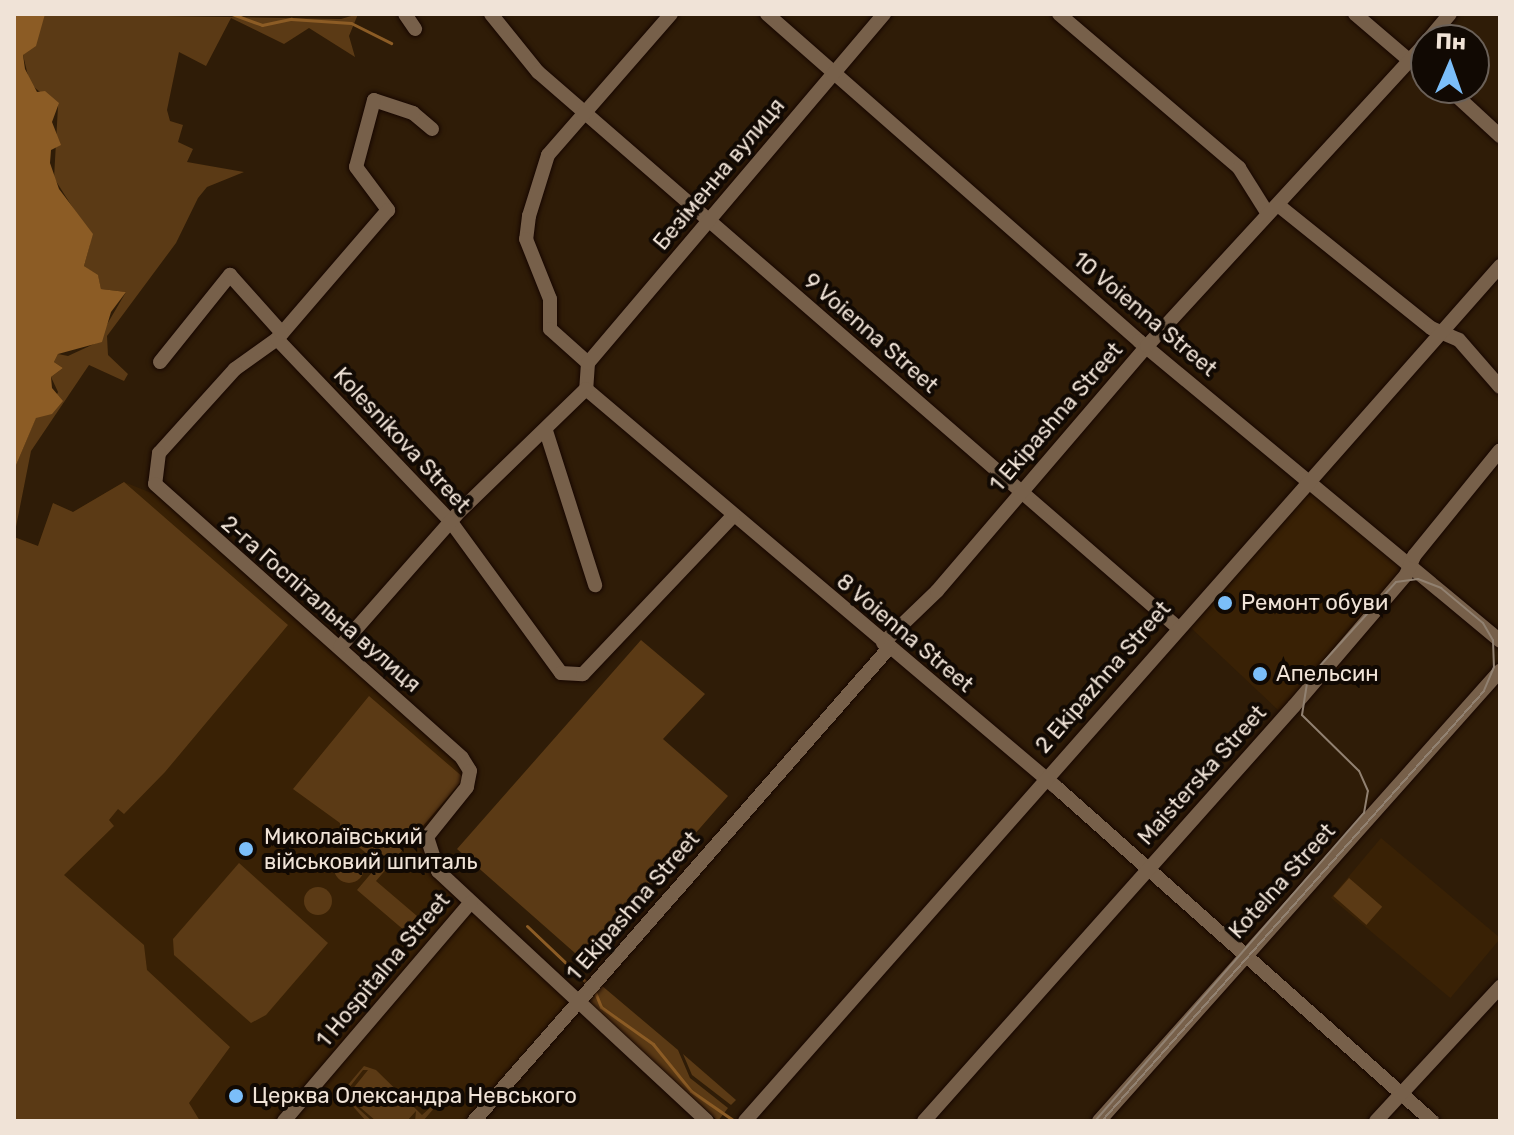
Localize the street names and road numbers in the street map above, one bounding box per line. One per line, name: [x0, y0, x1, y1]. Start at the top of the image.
street label: Безіменна вулиця: [648, 93, 790, 255]
street label: 10 Voienna Street: [1068, 246, 1222, 382]
street label: 9 Voienna Street: [798, 267, 944, 399]
street label: 1 Ekipashna Street: [984, 337, 1128, 497]
street label: Kolesnikova Street: [328, 362, 476, 518]
street label: 2-га Госпітальна вулиця: [216, 510, 426, 698]
street label: 8 Voienna Street: [831, 568, 979, 698]
street label: 2 Ekipazhna Street: [1030, 596, 1176, 758]
street label: Maisterska Street: [1132, 700, 1272, 850]
street label: Kotelna Street: [1223, 818, 1341, 944]
street label: 1 Ekipashna Street: [561, 826, 705, 986]
street label: 1 Hospitalna Street: [311, 887, 455, 1053]

